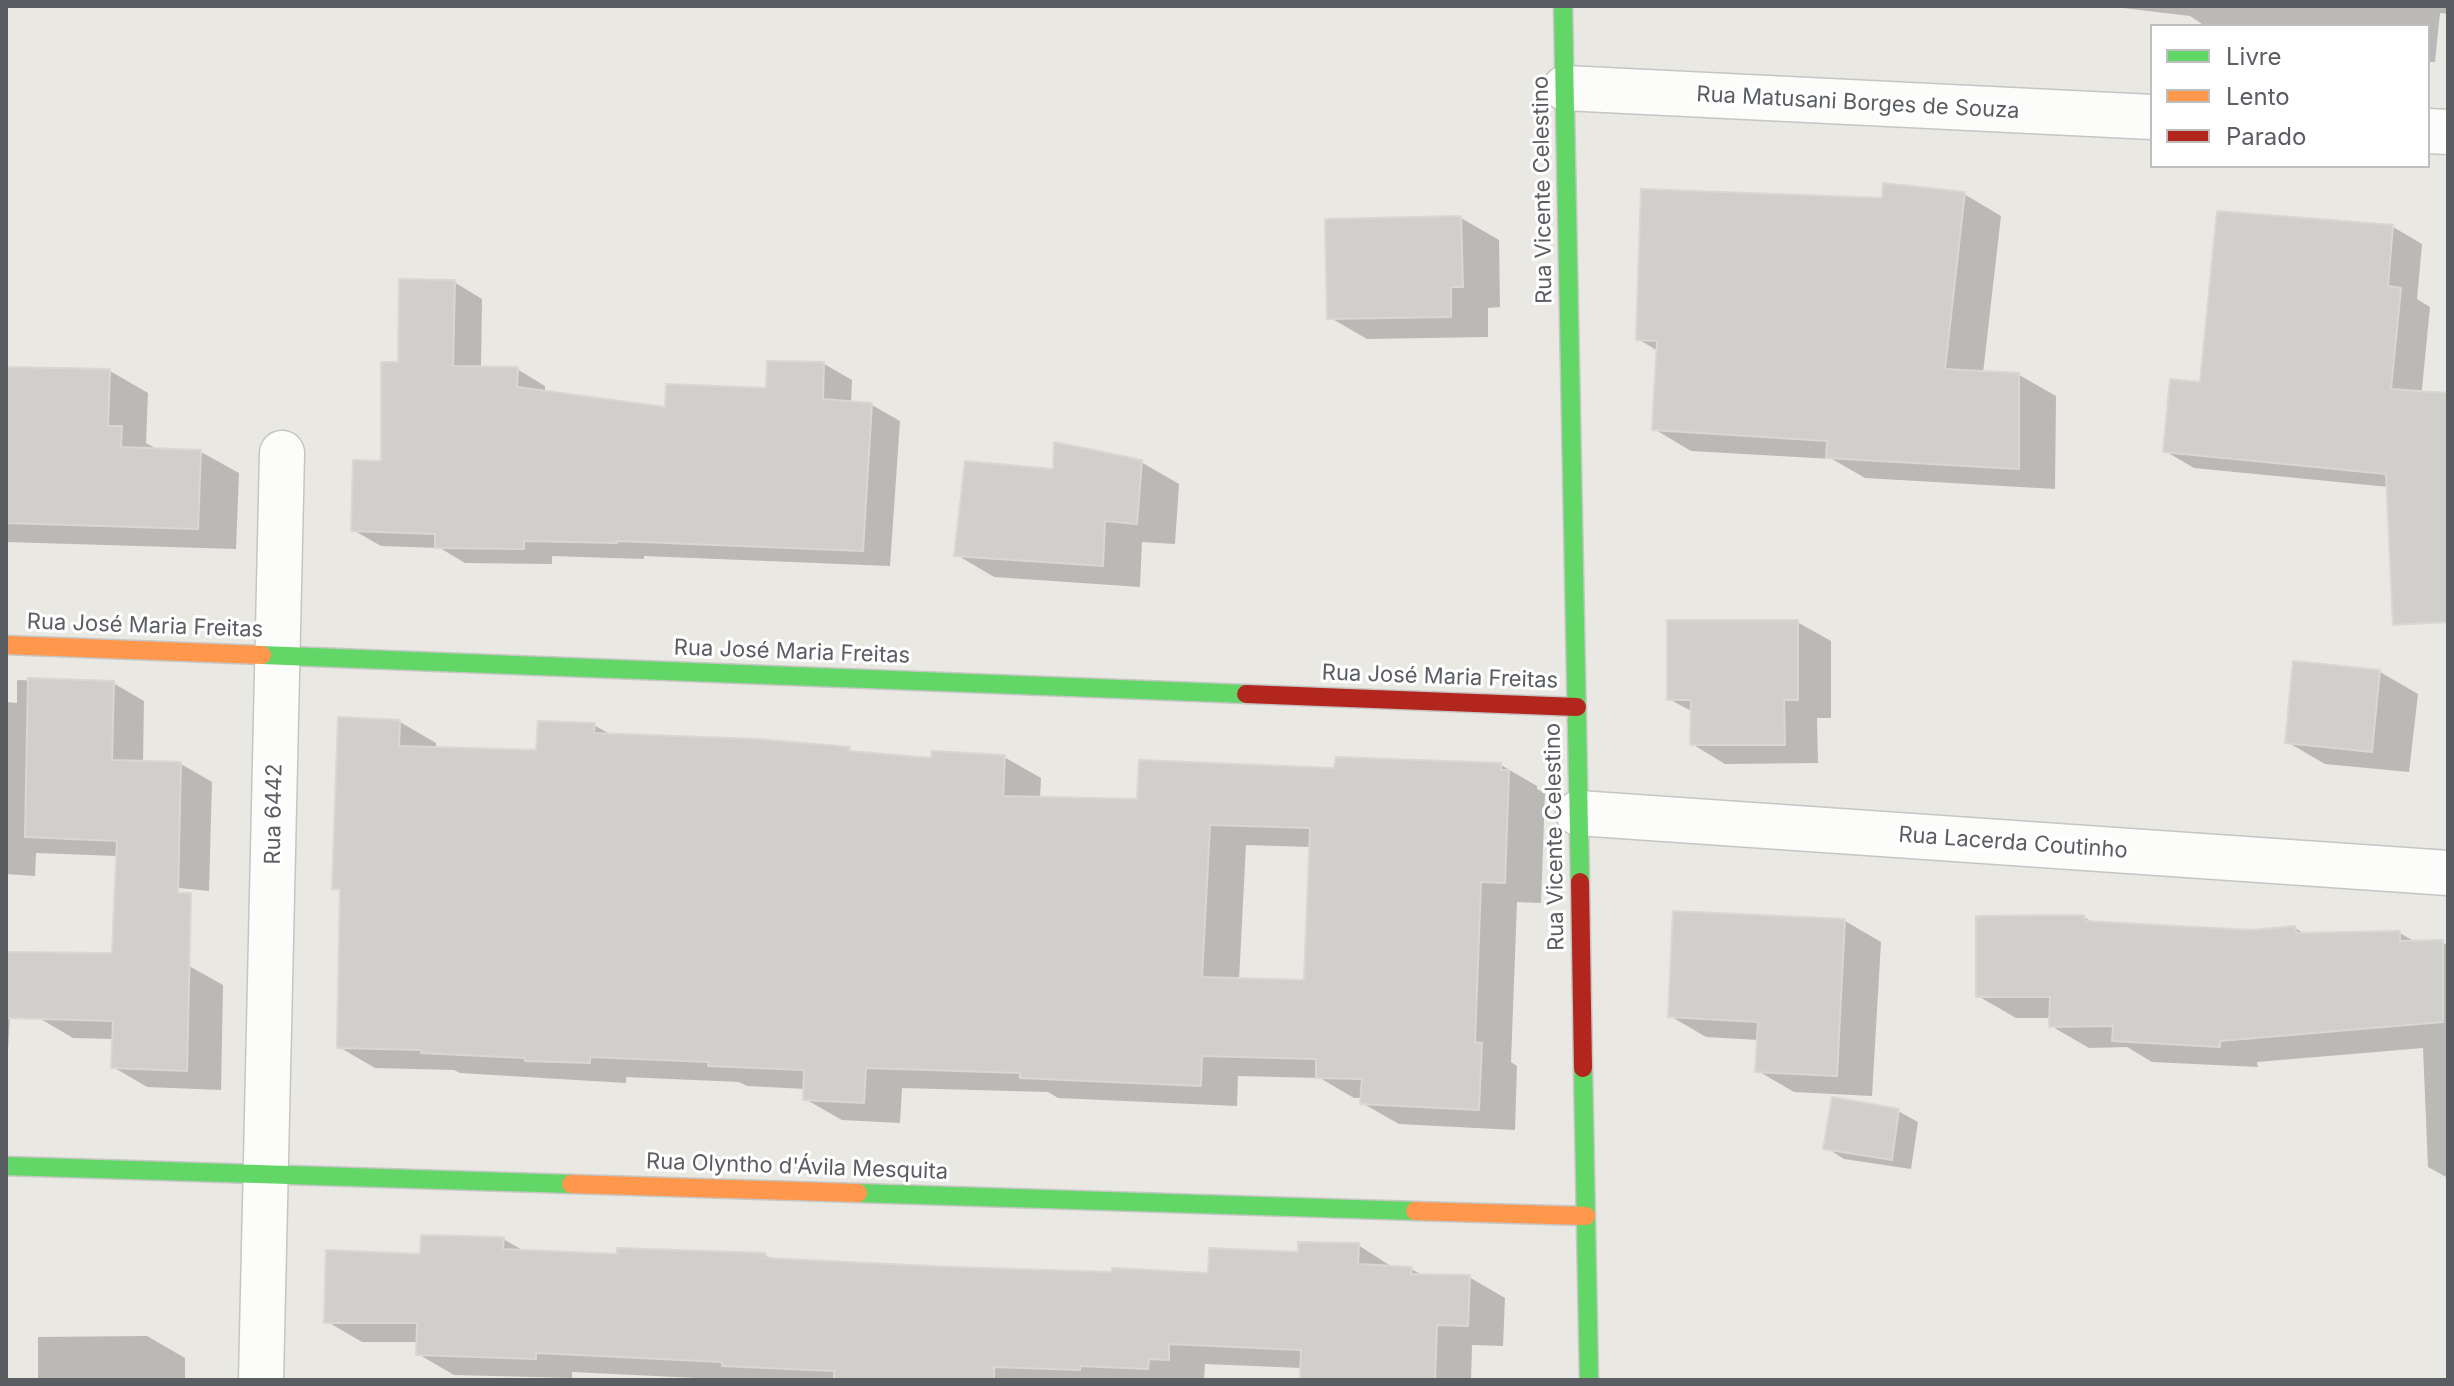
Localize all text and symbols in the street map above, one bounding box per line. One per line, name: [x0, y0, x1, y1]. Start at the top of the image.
legend: [2150, 24, 2430, 168]
text: Livre: [2226, 42, 2282, 71]
street label: Rua Vicente Celestino: [1528, 76, 1558, 304]
street label: Rua Matusani Borges de Souza: [1696, 81, 2020, 125]
text: Lento: [2226, 82, 2290, 111]
text: Parado: [2226, 122, 2306, 151]
street label: Rua José Maria Freitas: [26, 609, 264, 643]
street label: Rua José Maria Freitas: [673, 635, 911, 669]
street label: Rua José Maria Freitas: [1321, 660, 1559, 694]
street label: Rua Vicente Celestino: [1540, 723, 1570, 951]
street label: Rua 6442: [260, 763, 288, 865]
street label: Rua Lacerda Coutinho: [1897, 822, 2129, 864]
street label: Rua Olyntho d'Ávila Mesquita: [645, 1149, 949, 1185]

